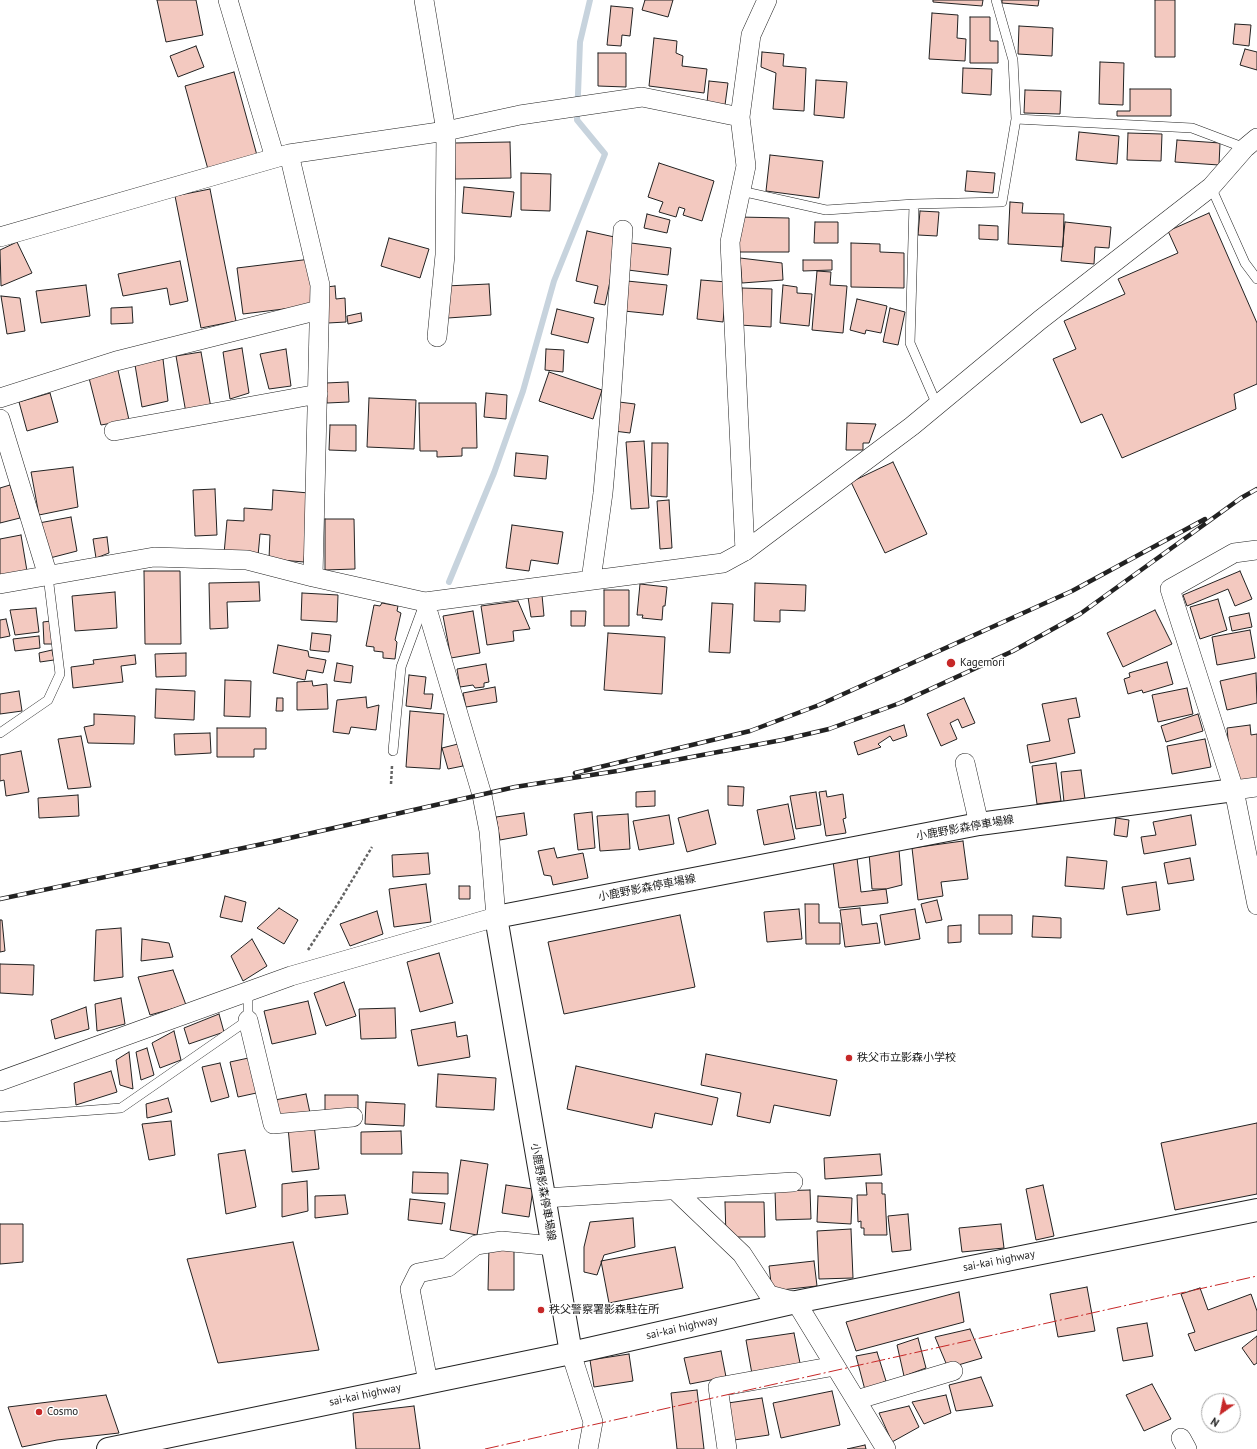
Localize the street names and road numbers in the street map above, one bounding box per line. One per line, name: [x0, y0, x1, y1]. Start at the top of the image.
street label: 小鹿野影森停車場線: [915, 813, 1015, 843]
street label: 小鹿野影森停車場線: [597, 872, 697, 904]
street label: 小鹿野影森停車場線: [528, 1142, 558, 1242]
street label: sai-kai highway: [962, 1248, 1036, 1274]
street label: sai-kai highway: [645, 1313, 719, 1343]
street label: sai-kai highway: [328, 1381, 402, 1409]

